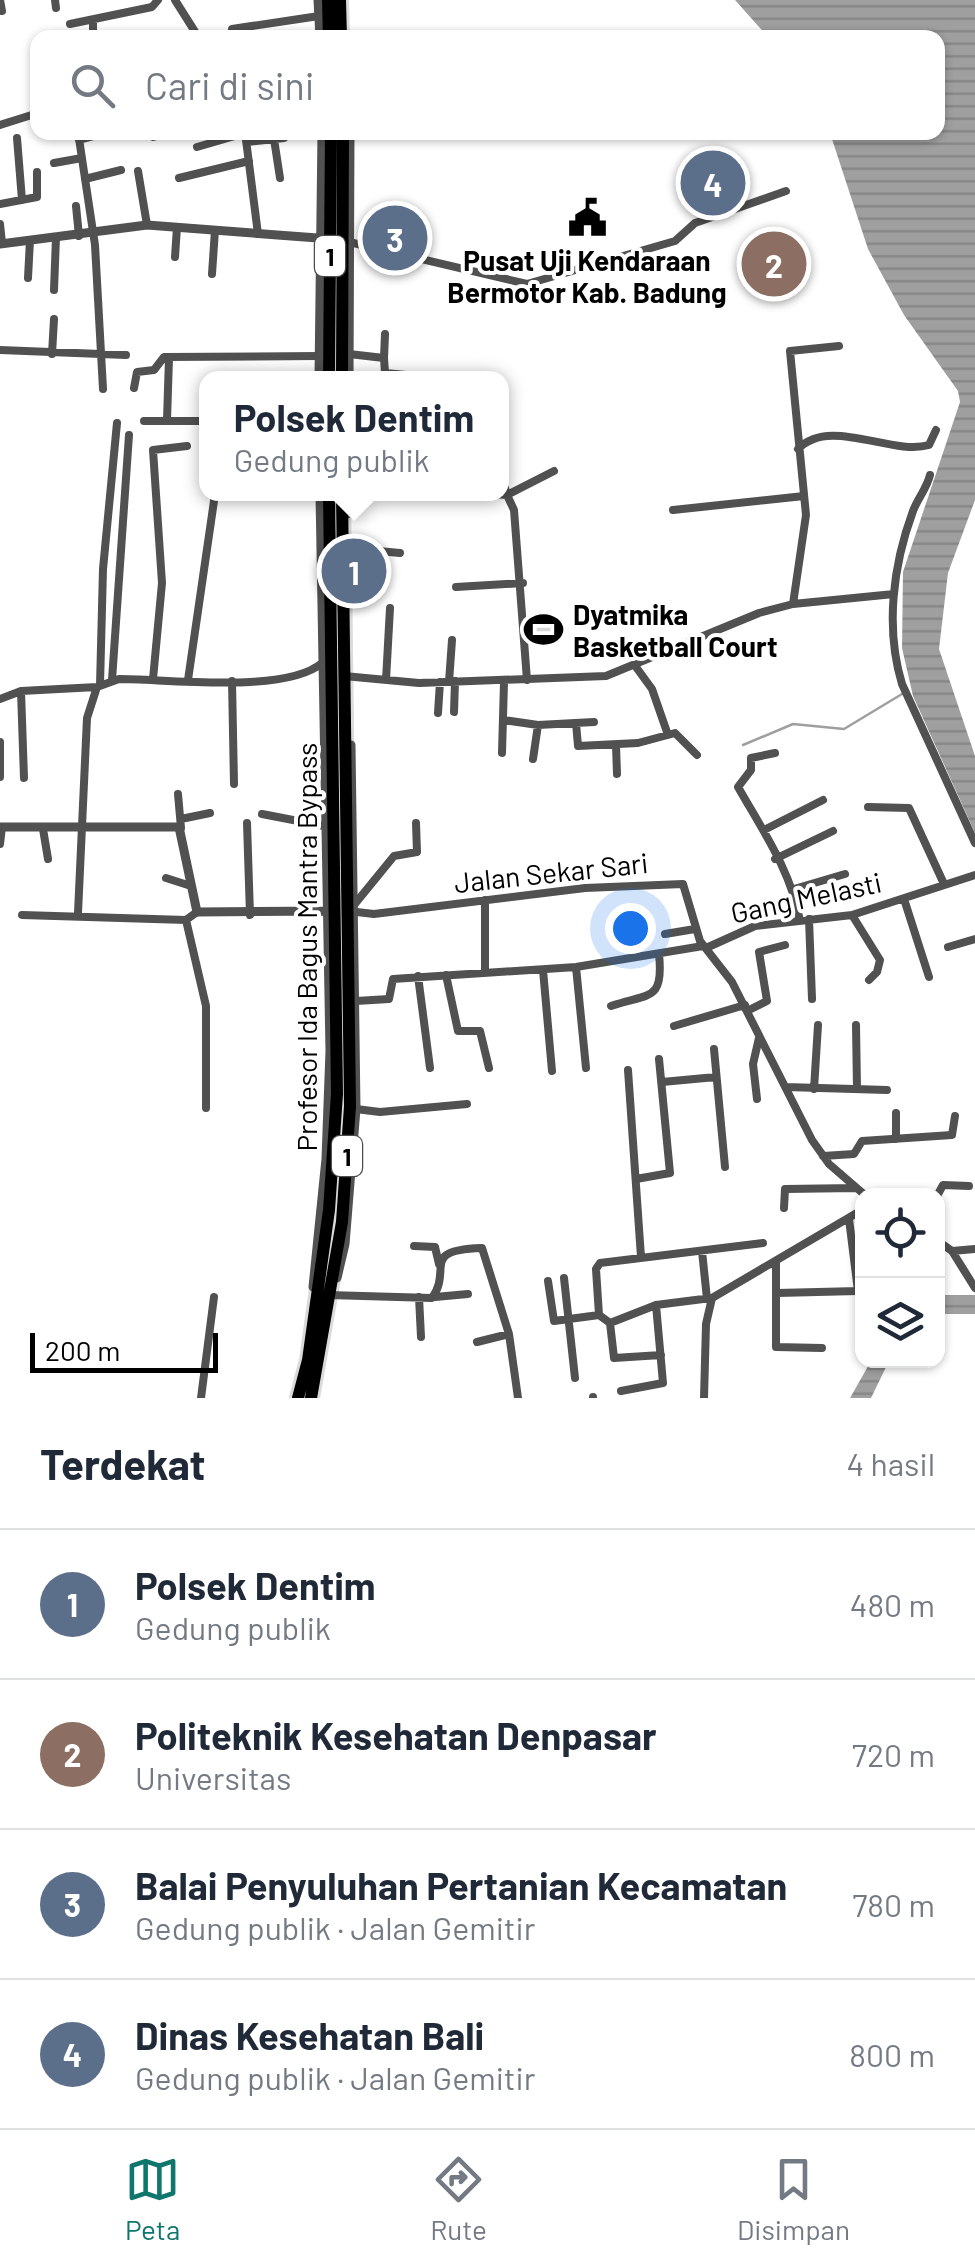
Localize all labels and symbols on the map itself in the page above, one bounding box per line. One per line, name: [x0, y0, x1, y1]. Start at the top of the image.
pin: 4: [680, 146, 746, 220]
public building icon: Pusat Uji Kendaraan Bermotor Kab. Badung: [566, 197, 608, 239]
pin: 3: [362, 200, 428, 276]
pin: 2: [742, 226, 806, 302]
road number: 1: [315, 236, 345, 276]
place label: Pusat Uji Kendaraan Bermotor Kab. Badung: [447, 243, 727, 309]
pin: 1: [322, 534, 386, 608]
place label: Dyatmika Basketball Court: [573, 597, 778, 663]
sports icon: Dyatmika Basketball Court: [522, 609, 564, 651]
street label: Profesor Ida Bagus Mantra Bypass: [289, 743, 323, 1151]
street label: Jalan Sekar Sari: [452, 845, 650, 899]
street label: Gang Melasti: [727, 864, 885, 930]
your location: [605, 903, 656, 954]
road number: 1: [332, 1136, 362, 1176]
scale bar: [30, 1328, 218, 1372]

